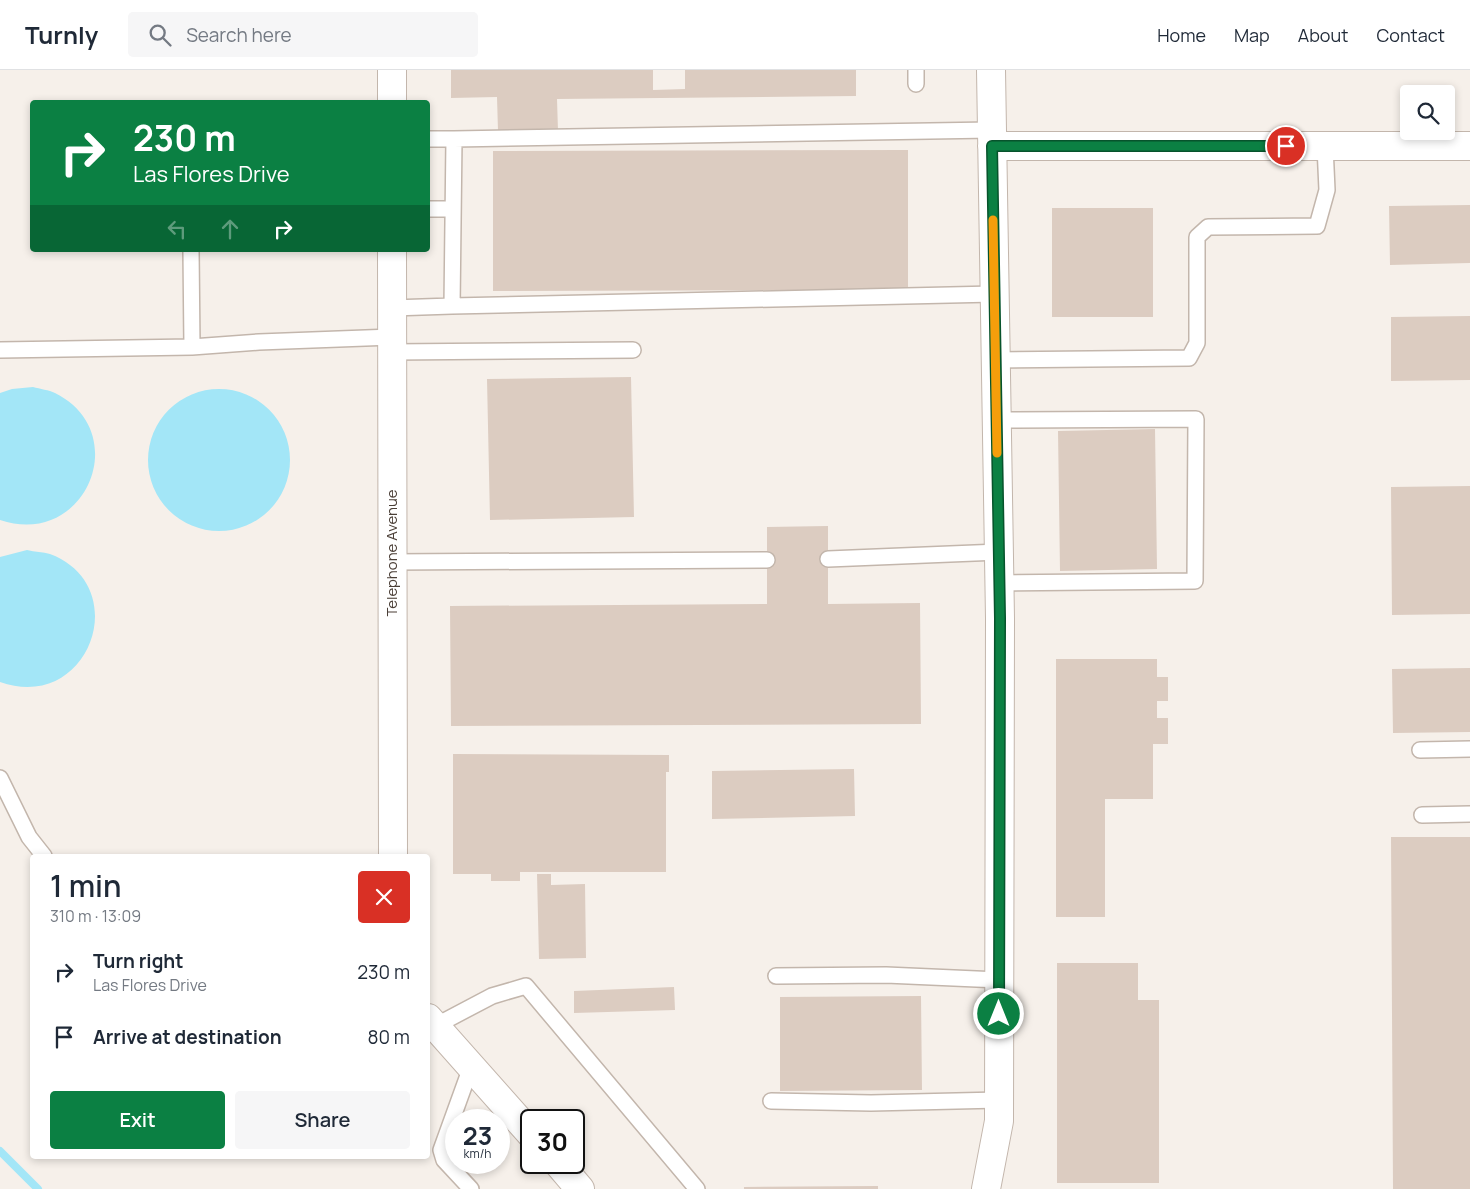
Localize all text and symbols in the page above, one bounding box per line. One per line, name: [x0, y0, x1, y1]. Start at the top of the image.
search box: [128, 12, 478, 57]
text: Turnly: [25, 18, 98, 51]
icon: search: [146, 21, 174, 49]
text: Search here: [186, 22, 292, 48]
text: Home: [1157, 23, 1206, 47]
text: Map: [1234, 23, 1270, 47]
text: About: [1298, 23, 1348, 47]
text: Contact: [1376, 23, 1445, 47]
map controls: [1400, 85, 1455, 140]
button: search: [1400, 85, 1455, 140]
text: 230 m: [133, 114, 236, 162]
icon: right: [50, 120, 115, 185]
pin: [1265, 125, 1307, 167]
icon: arrive: [1272, 132, 1300, 160]
text: Las Flores Drive: [133, 159, 290, 189]
icon: left: [163, 215, 191, 243]
icon: ahead: [216, 215, 244, 243]
icon: right: [269, 215, 297, 243]
street label: Telephone Avenue: [381, 489, 402, 617]
text: 1 min: [50, 865, 122, 906]
button: close: [358, 871, 410, 923]
text: 310 m · 13:09: [50, 905, 141, 927]
text: Turn right: [93, 948, 183, 974]
icon: right: [50, 958, 78, 986]
text: 230 m: [357, 959, 410, 985]
text: Las Flores Drive: [93, 974, 207, 996]
position arrow: [972, 987, 1024, 1039]
icon: arrive: [50, 1023, 78, 1051]
text: Arrive at destination: [93, 1024, 282, 1050]
text: 80 m: [367, 1024, 410, 1050]
button: Exit: [50, 1091, 225, 1149]
button: Share: [235, 1091, 410, 1149]
speed limit sign: 30: [520, 1109, 585, 1174]
text: 23: [463, 1118, 492, 1153]
text: km/h: [464, 1145, 491, 1162]

